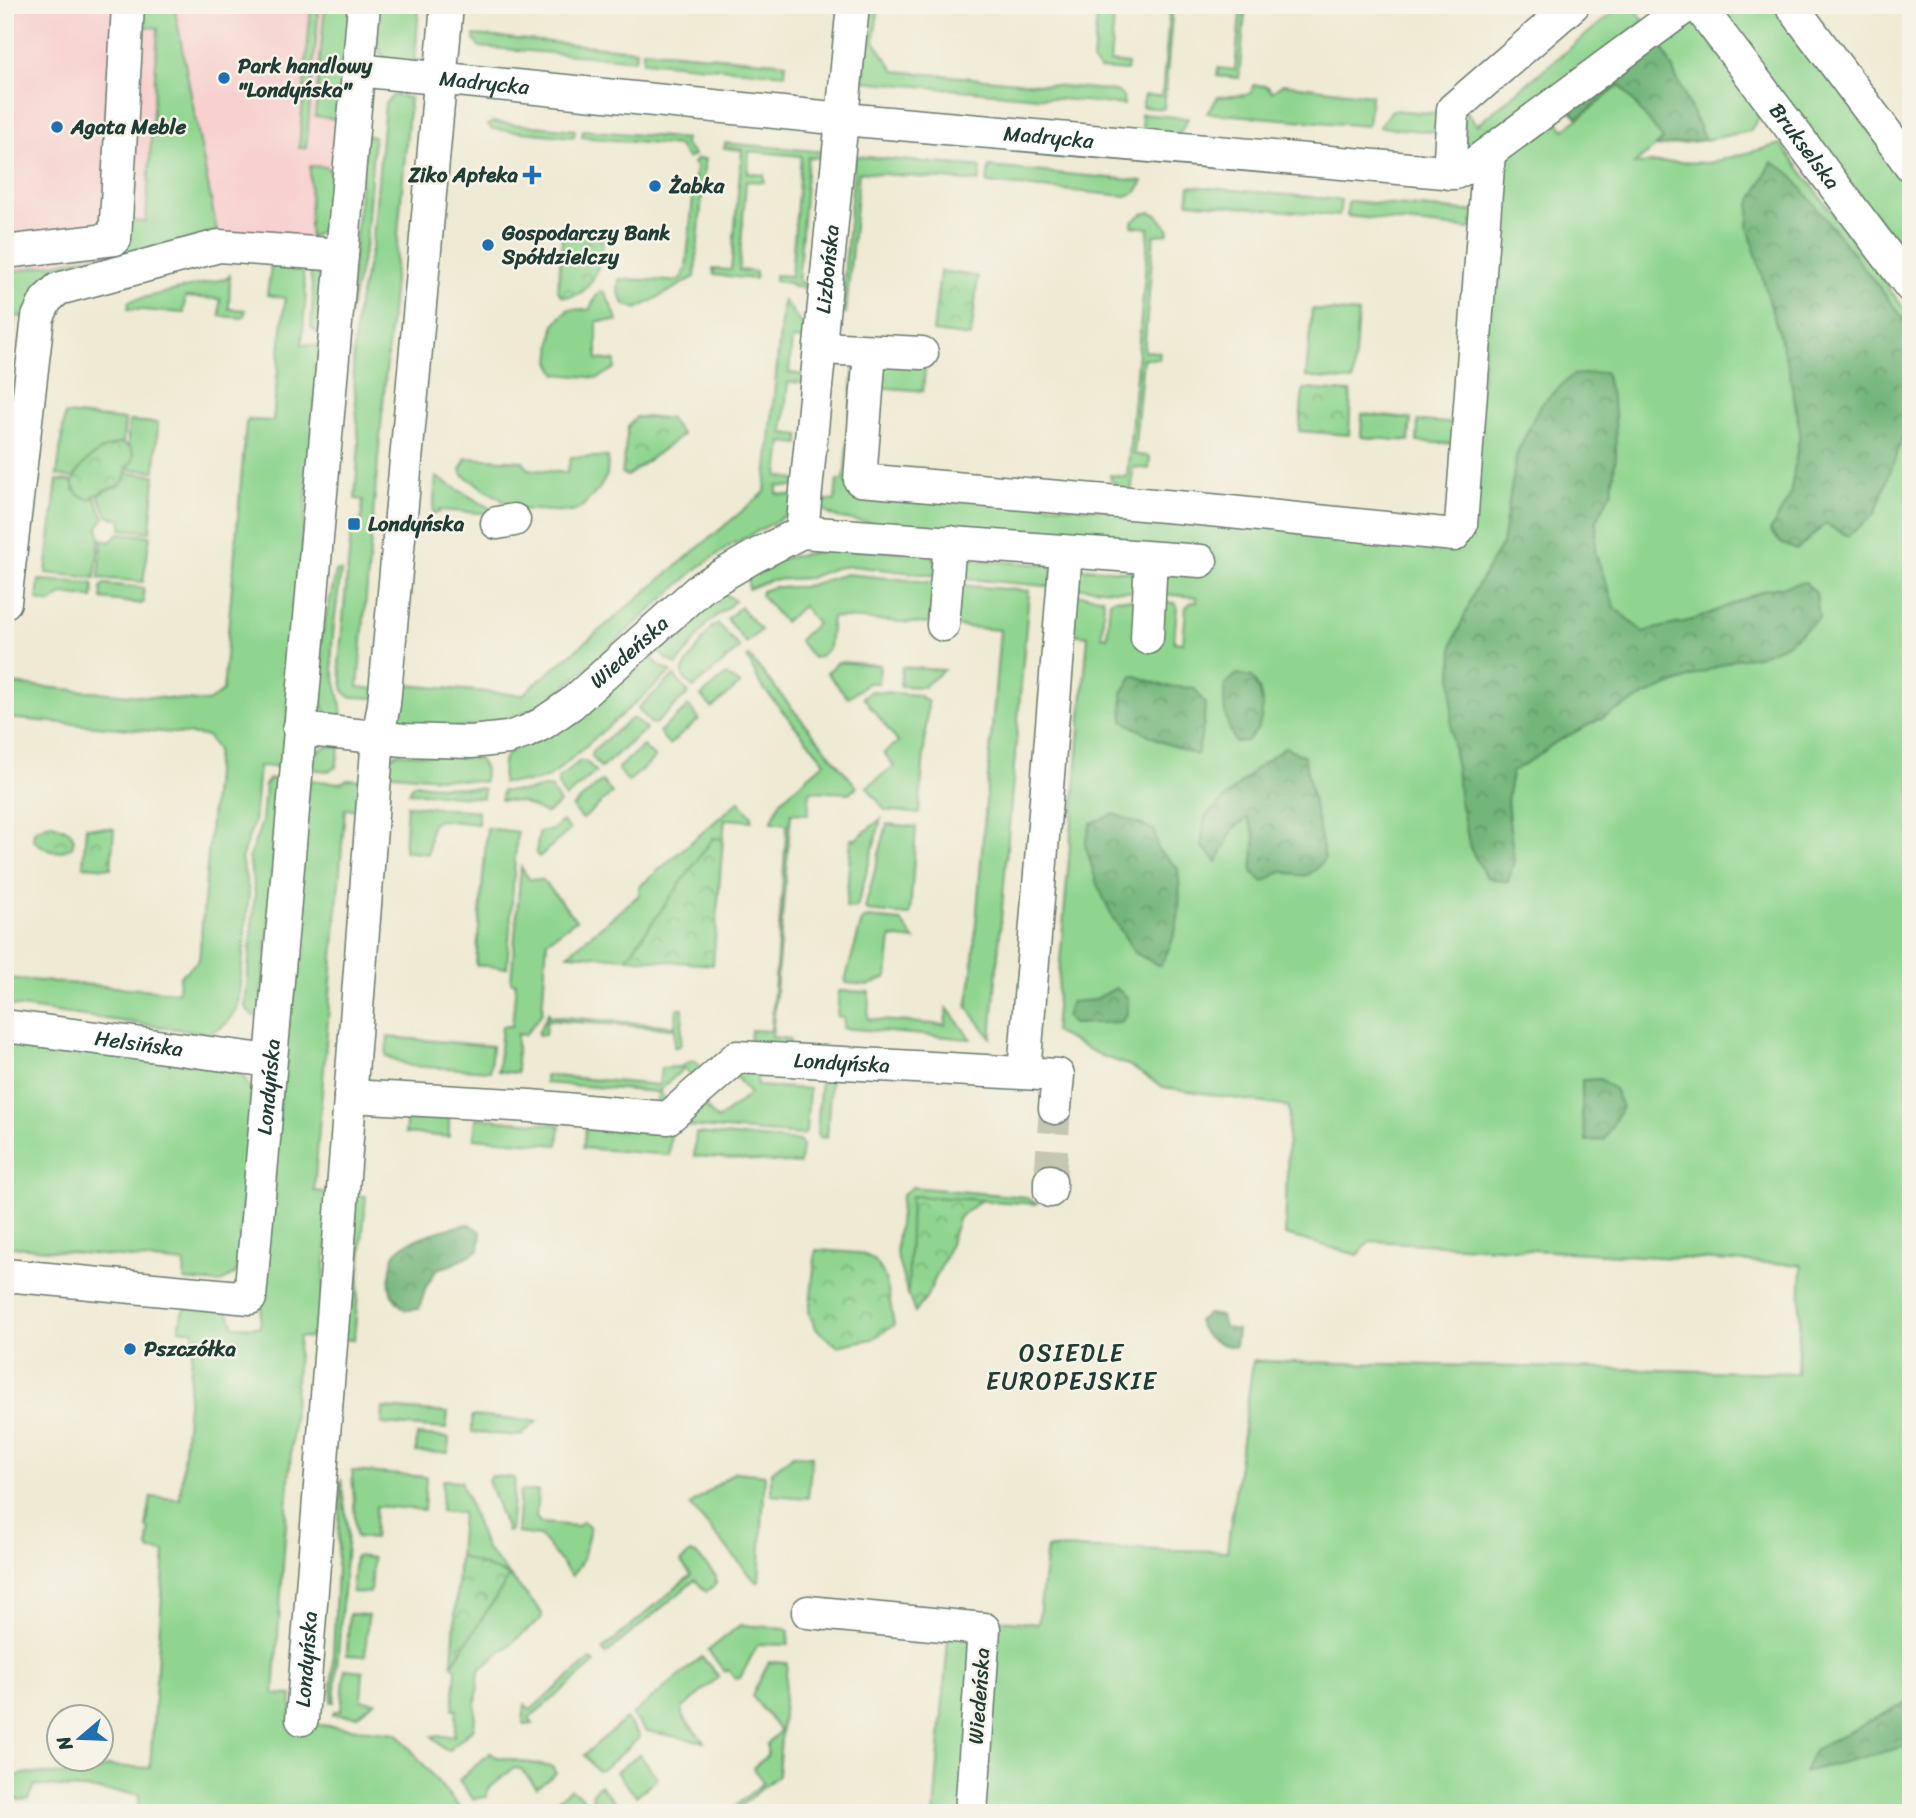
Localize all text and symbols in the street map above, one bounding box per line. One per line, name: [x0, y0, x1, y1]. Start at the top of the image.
place label: Park handlowy "Londyńska": [238, 47, 373, 109]
street label: Madrycka: [438, 59, 532, 106]
marker: Park handlowy "Londyńska": [216, 70, 232, 86]
street label: Brukselska: [1759, 94, 1851, 198]
place label: Agata Meble: [70, 108, 187, 146]
street label: Madrycka: [1002, 114, 1096, 160]
marker: Agata Meble: [49, 119, 65, 135]
place label: Ziko Apteka: [407, 156, 518, 194]
marker: Ziko Apteka: [524, 167, 540, 183]
place label: Żabka: [668, 167, 726, 205]
marker: Żabka: [647, 178, 663, 194]
place label: Gospodarczy Bank Spółdzielczy: [501, 214, 670, 276]
street label: Lizbońska: [804, 223, 851, 315]
marker: Gospodarczy Bank Spółdzielczy: [480, 237, 496, 253]
place label: Londyńska: [368, 505, 465, 543]
marker: Londyńska: [346, 516, 362, 532]
street label: Wiedeńska: [581, 605, 678, 698]
street label: Helsińska: [92, 1019, 186, 1068]
street label: Londyńska: [245, 1037, 292, 1137]
street label: Londyńska: [793, 1041, 892, 1085]
place label: Pszczółka: [144, 1330, 237, 1368]
district label: OSIEDLE EUROPEJSKIE: [986, 1332, 1158, 1402]
marker: Pszczółka: [122, 1341, 138, 1357]
street label: Londyńska: [284, 1609, 329, 1709]
street label: Wiedeńska: [957, 1646, 1001, 1746]
north arrow: [46, 1702, 116, 1772]
text: N: [46, 1731, 82, 1756]

